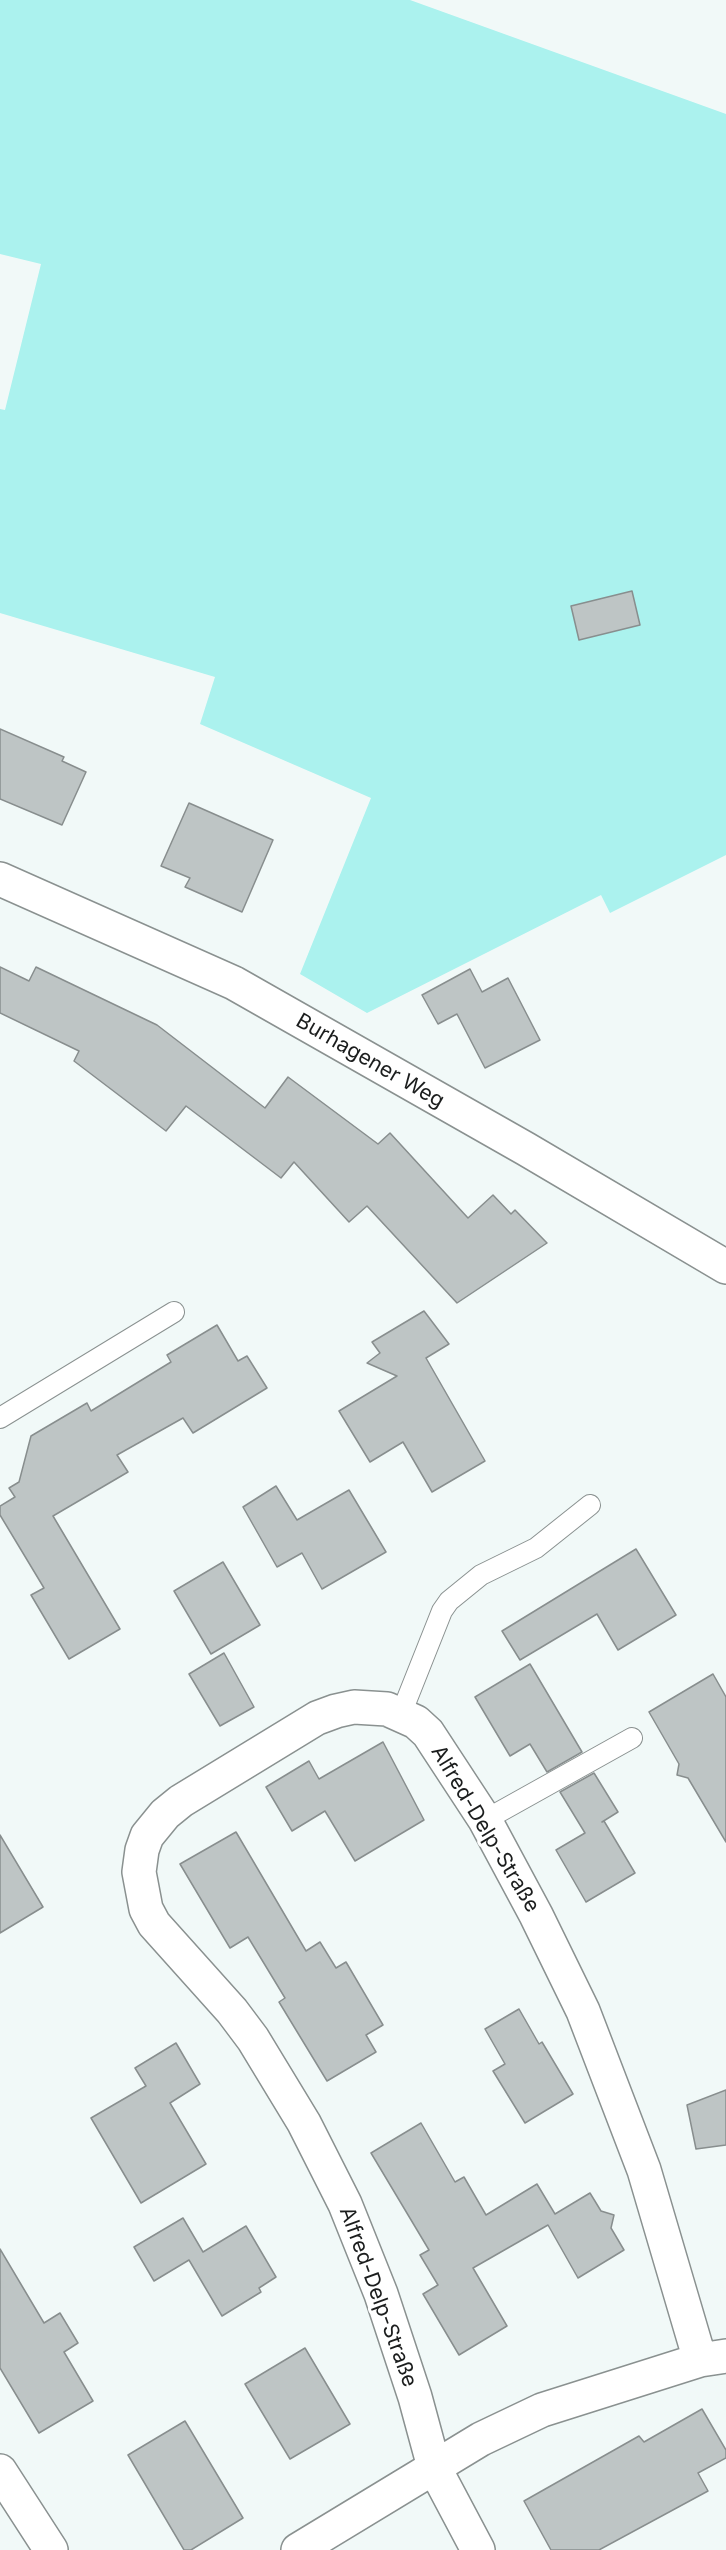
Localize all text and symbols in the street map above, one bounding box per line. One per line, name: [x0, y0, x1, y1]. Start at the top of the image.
street label: Burhagener Weg: [291, 1008, 449, 1114]
street label: Alfred-Delp-Straße: [425, 1741, 545, 1917]
street label: Alfred-Delp-Straße: [334, 2203, 422, 2391]

